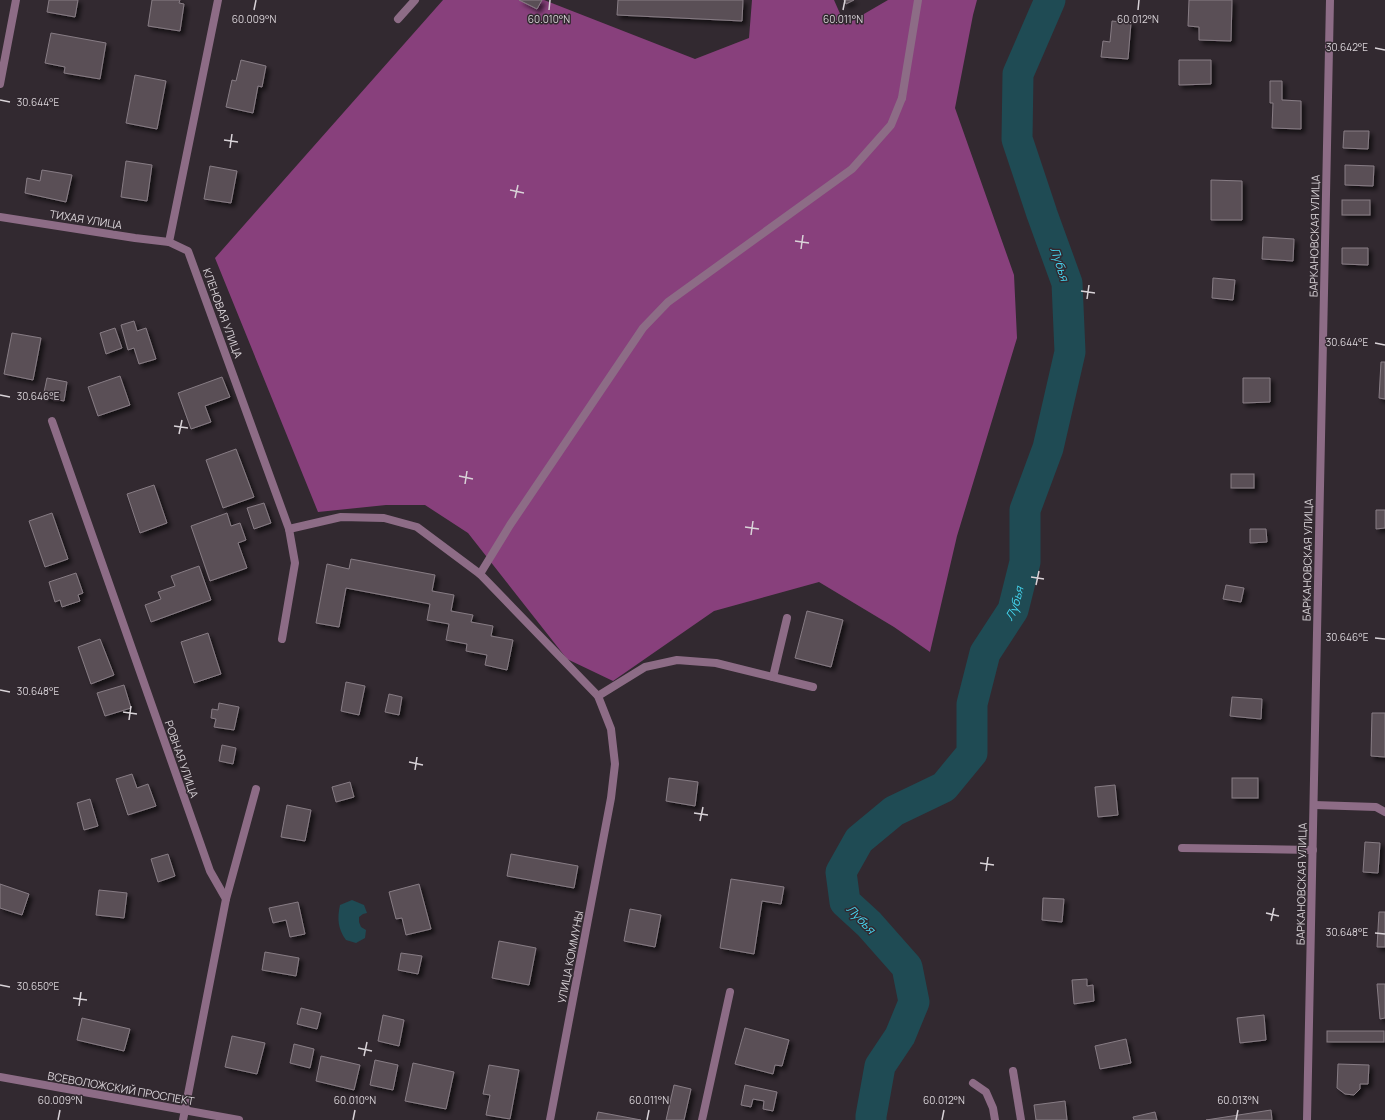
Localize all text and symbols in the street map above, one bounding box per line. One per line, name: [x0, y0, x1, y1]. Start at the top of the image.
text: 60.009°N: [232, 12, 276, 26]
text: 60.010°N: [528, 12, 570, 26]
text: 60.011°N: [823, 12, 863, 26]
text: 60.012°N: [1117, 12, 1159, 26]
text: 30.642°E: [1326, 40, 1368, 54]
text: 30.644°E: [17, 95, 60, 109]
street label: БАРКАНОВСКАЯ УЛИЦА: [1305, 175, 1323, 297]
street label: ТИХАЯ УЛИЦА: [49, 206, 123, 232]
water label: Лубья: [1047, 245, 1074, 284]
street label: КЛЕНОВАЯ УЛИЦА: [200, 266, 246, 360]
text: 30.644°E: [1326, 335, 1369, 349]
text: 30.646°E: [17, 389, 60, 403]
street label: БАРКАНОВСКАЯ УЛИЦА: [1298, 499, 1316, 621]
water label: Лубья: [1000, 583, 1027, 623]
text: 30.646°E: [1326, 630, 1369, 644]
text: 30.648°E: [17, 684, 59, 698]
street label: РОВНАЯ УЛИЦА: [162, 718, 202, 800]
street label: БАРКАНОВСКАЯ УЛИЦА: [1292, 823, 1310, 945]
water label: Лубья: [843, 901, 880, 938]
street label: УЛИЦА КОММУНЫ: [554, 909, 586, 1005]
text: 30.648°E: [1326, 925, 1368, 939]
text: 30.650°E: [17, 979, 60, 993]
street label: ВСЕВОЛОЖСКИЙ ПРОСПЕКТ: [47, 1068, 196, 1108]
text: 60.009°N: [38, 1093, 82, 1107]
text: 60.010°N: [334, 1093, 376, 1107]
text: 60.011°N: [629, 1093, 669, 1107]
text: 60.012°N: [923, 1093, 965, 1107]
text: 60.013°N: [1217, 1093, 1259, 1107]

